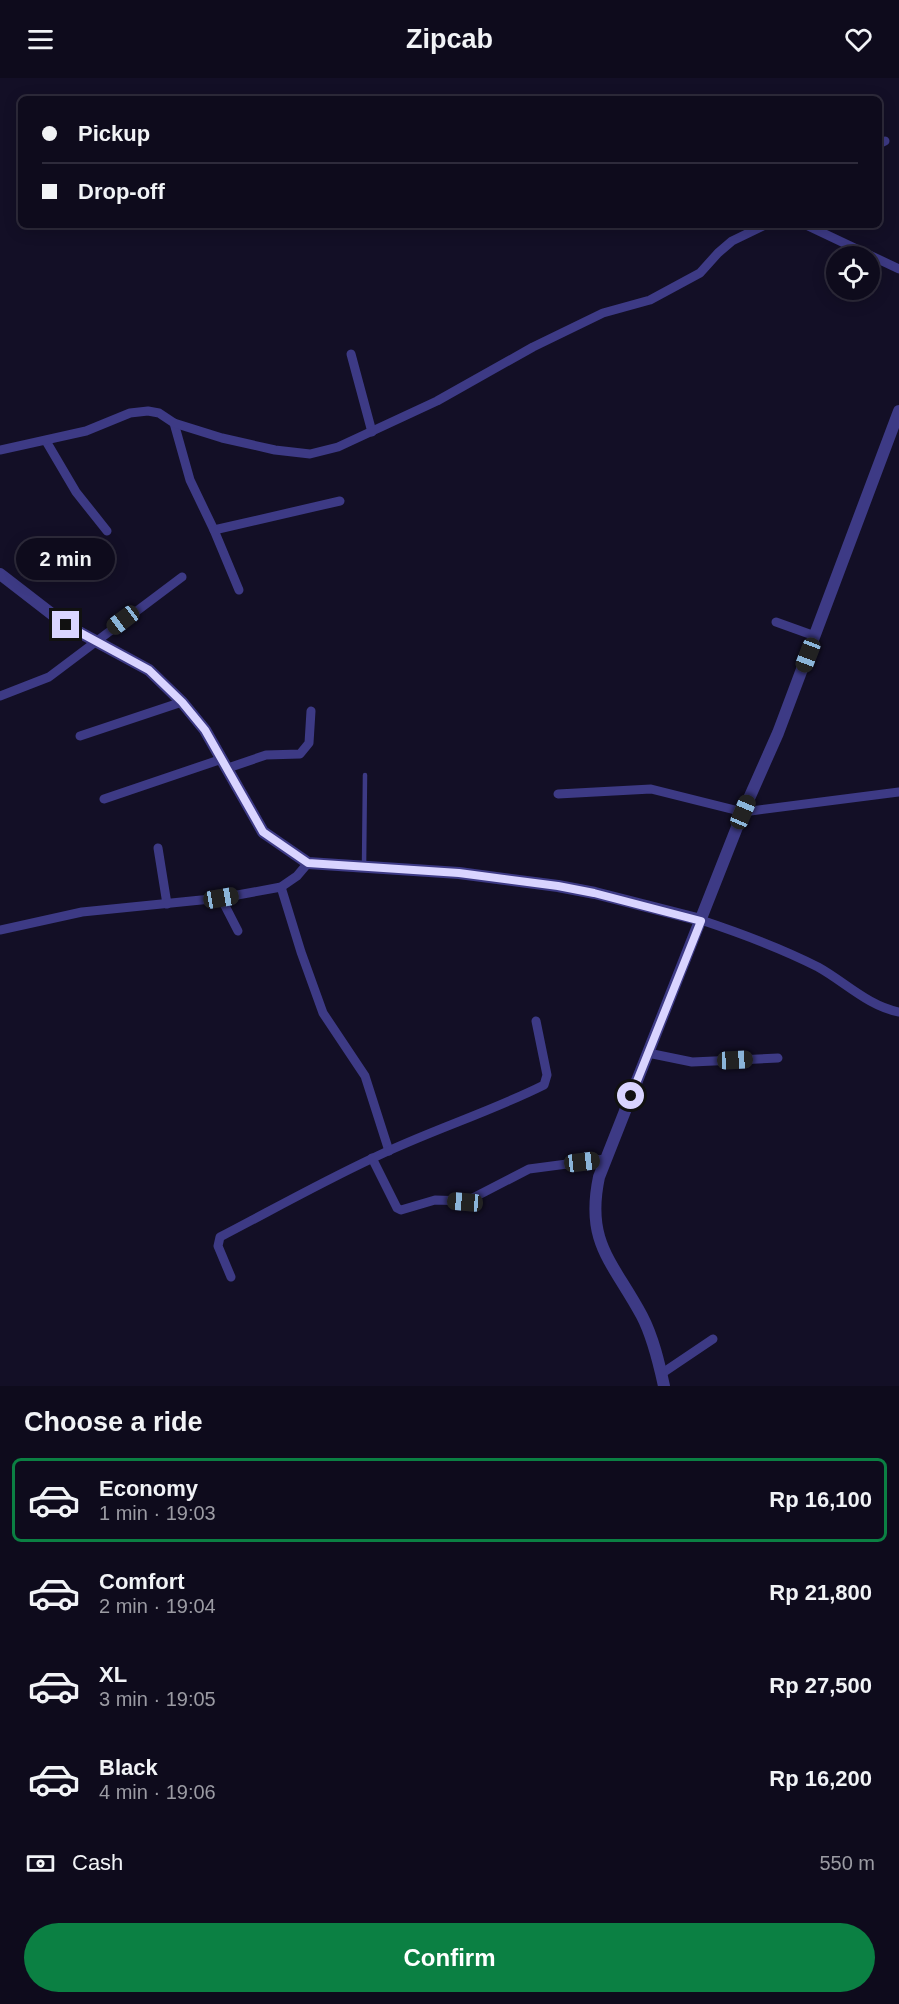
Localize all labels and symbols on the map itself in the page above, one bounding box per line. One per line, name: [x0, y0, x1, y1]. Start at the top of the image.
callout: 2 min: [16, 538, 116, 580]
car: [103, 602, 143, 638]
route end: [52, 611, 79, 638]
car: [793, 635, 823, 675]
car: [728, 792, 758, 832]
car: [202, 886, 240, 910]
car: [717, 1050, 753, 1070]
route start: [617, 1082, 644, 1109]
car: [563, 1151, 601, 1173]
car: [446, 1191, 484, 1213]

